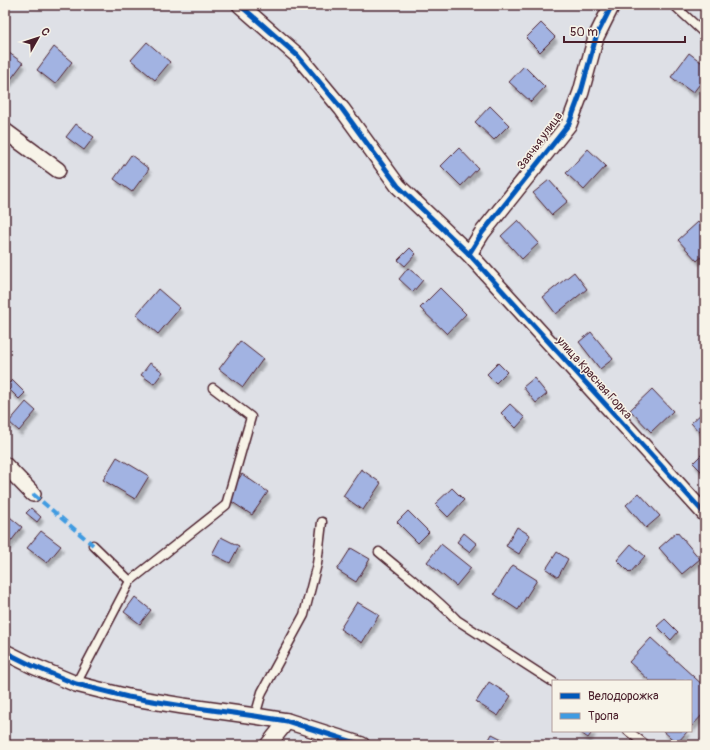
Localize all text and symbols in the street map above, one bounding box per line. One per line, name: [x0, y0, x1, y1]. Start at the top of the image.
north arrow: [18, 18, 58, 58]
scale bar: [564, 18, 685, 44]
text: С: [38, 25, 53, 39]
text: 50 m: [570, 25, 598, 40]
street label: Заячья улица: [514, 109, 566, 173]
street label: улица Красная Горка: [552, 333, 635, 423]
legend: [552, 680, 692, 732]
text: Велодорожка: [588, 689, 659, 704]
text: Тропа: [588, 709, 619, 724]

